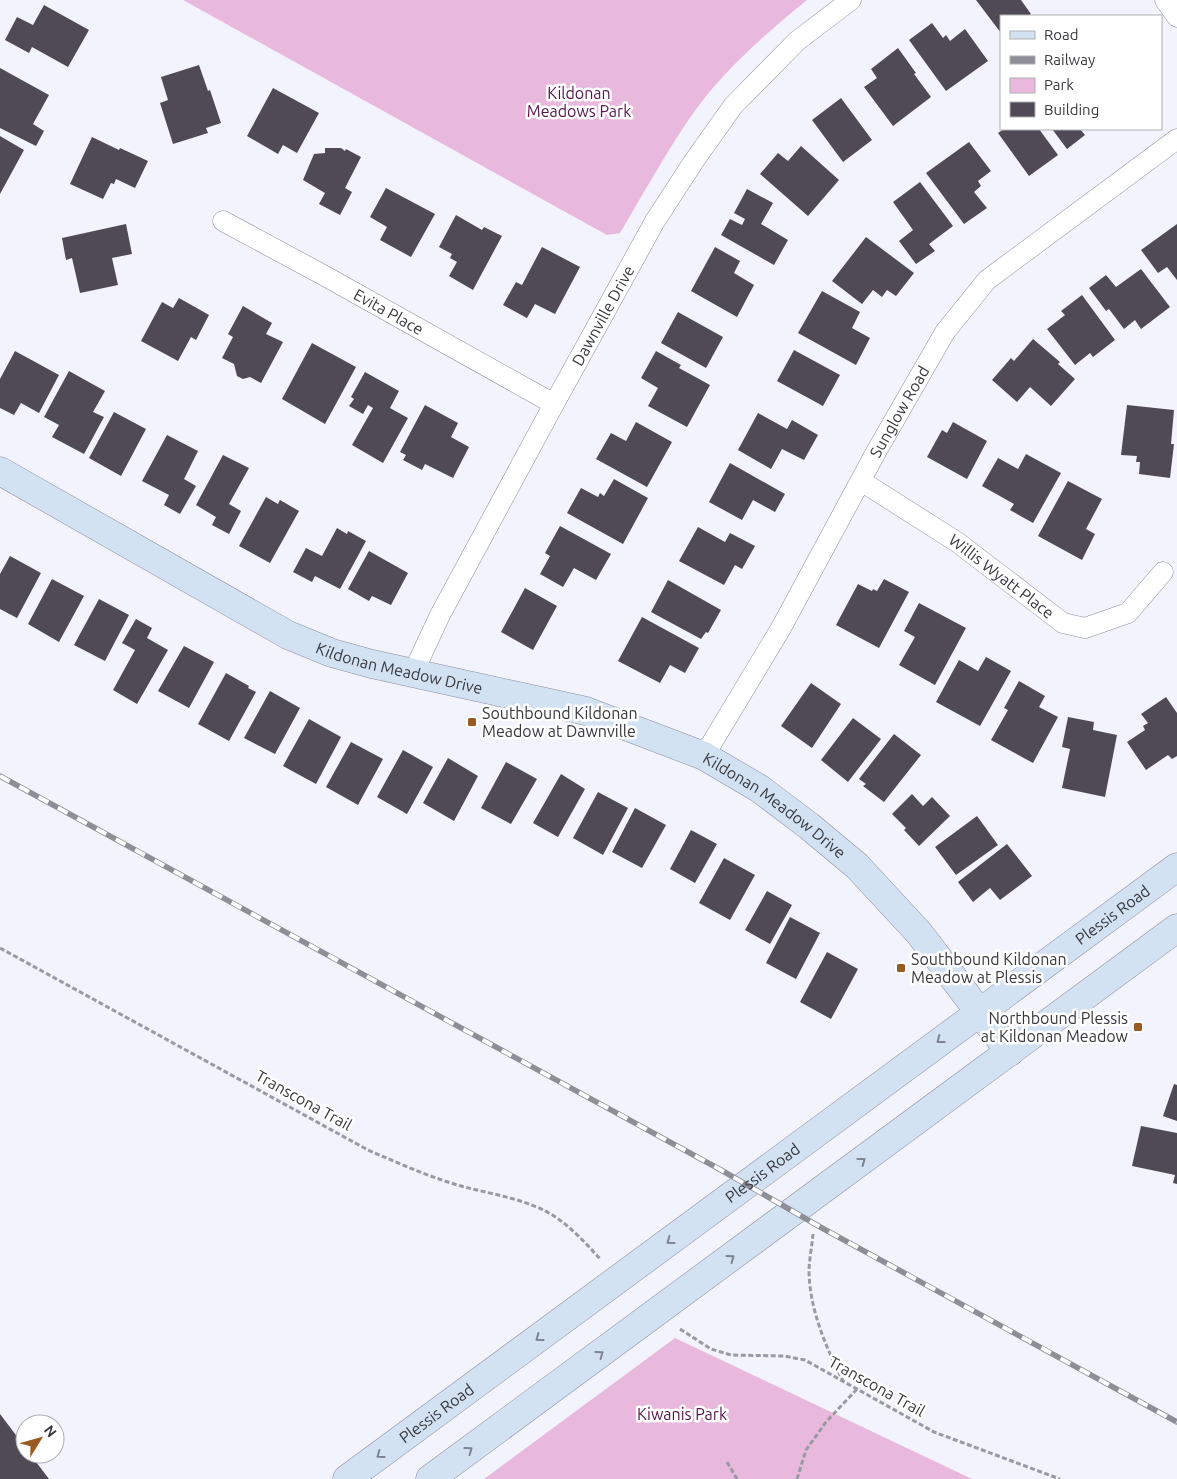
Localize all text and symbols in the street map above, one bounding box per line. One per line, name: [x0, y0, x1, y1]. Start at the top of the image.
legend: [1000, 15, 1162, 130]
text: Road: [1044, 26, 1079, 43]
text: Railway: [1044, 51, 1095, 68]
text: Park: [1044, 76, 1074, 93]
park label: Kildonan Meadows Park: [527, 84, 631, 120]
text: Building: [1044, 101, 1099, 118]
street label: Dawnville Drive: [568, 262, 638, 369]
street label: Evita Place: [351, 285, 427, 338]
street label: Sunglow Road: [866, 363, 933, 460]
street label: Willis Wyatt Place: [946, 530, 1058, 622]
street label: Kildonan Meadow Drive: [313, 638, 484, 697]
place label: Southbound Kildonan Meadow at Dawnville: [482, 704, 638, 740]
marker: Southbound Kildonan Meadow at Dawnville: [466, 716, 478, 728]
street label: Kildonan Meadow Drive: [700, 749, 849, 862]
street label: Plessis Road: [1072, 881, 1153, 948]
place label: Southbound Kildonan Meadow at Plessis: [911, 950, 1067, 986]
marker: Southbound Kildonan Meadow at Plessis: [895, 962, 907, 974]
place label: Northbound Plessis at Kildonan Meadow: [981, 1009, 1129, 1045]
marker: Northbound Plessis at Kildonan Meadow: [1132, 1021, 1144, 1033]
one-way arrow: [936, 1034, 946, 1043]
street label: Transcona Trail: [253, 1066, 355, 1134]
street label: Plessis Road: [722, 1139, 803, 1206]
one-way arrow: [856, 1159, 865, 1167]
one-way arrow: [666, 1235, 676, 1244]
one-way arrow: [725, 1255, 734, 1263]
one-way arrow: [535, 1332, 545, 1341]
one-way arrow: [594, 1351, 604, 1360]
street label: Transcona Trail: [826, 1352, 928, 1420]
street label: Plessis Road: [396, 1380, 477, 1446]
park label: Kiwanis Park: [637, 1405, 727, 1423]
north arrow: [15, 1414, 65, 1464]
text: N: [41, 1422, 60, 1440]
one-way arrow: [463, 1447, 473, 1456]
one-way arrow: [376, 1449, 386, 1458]

